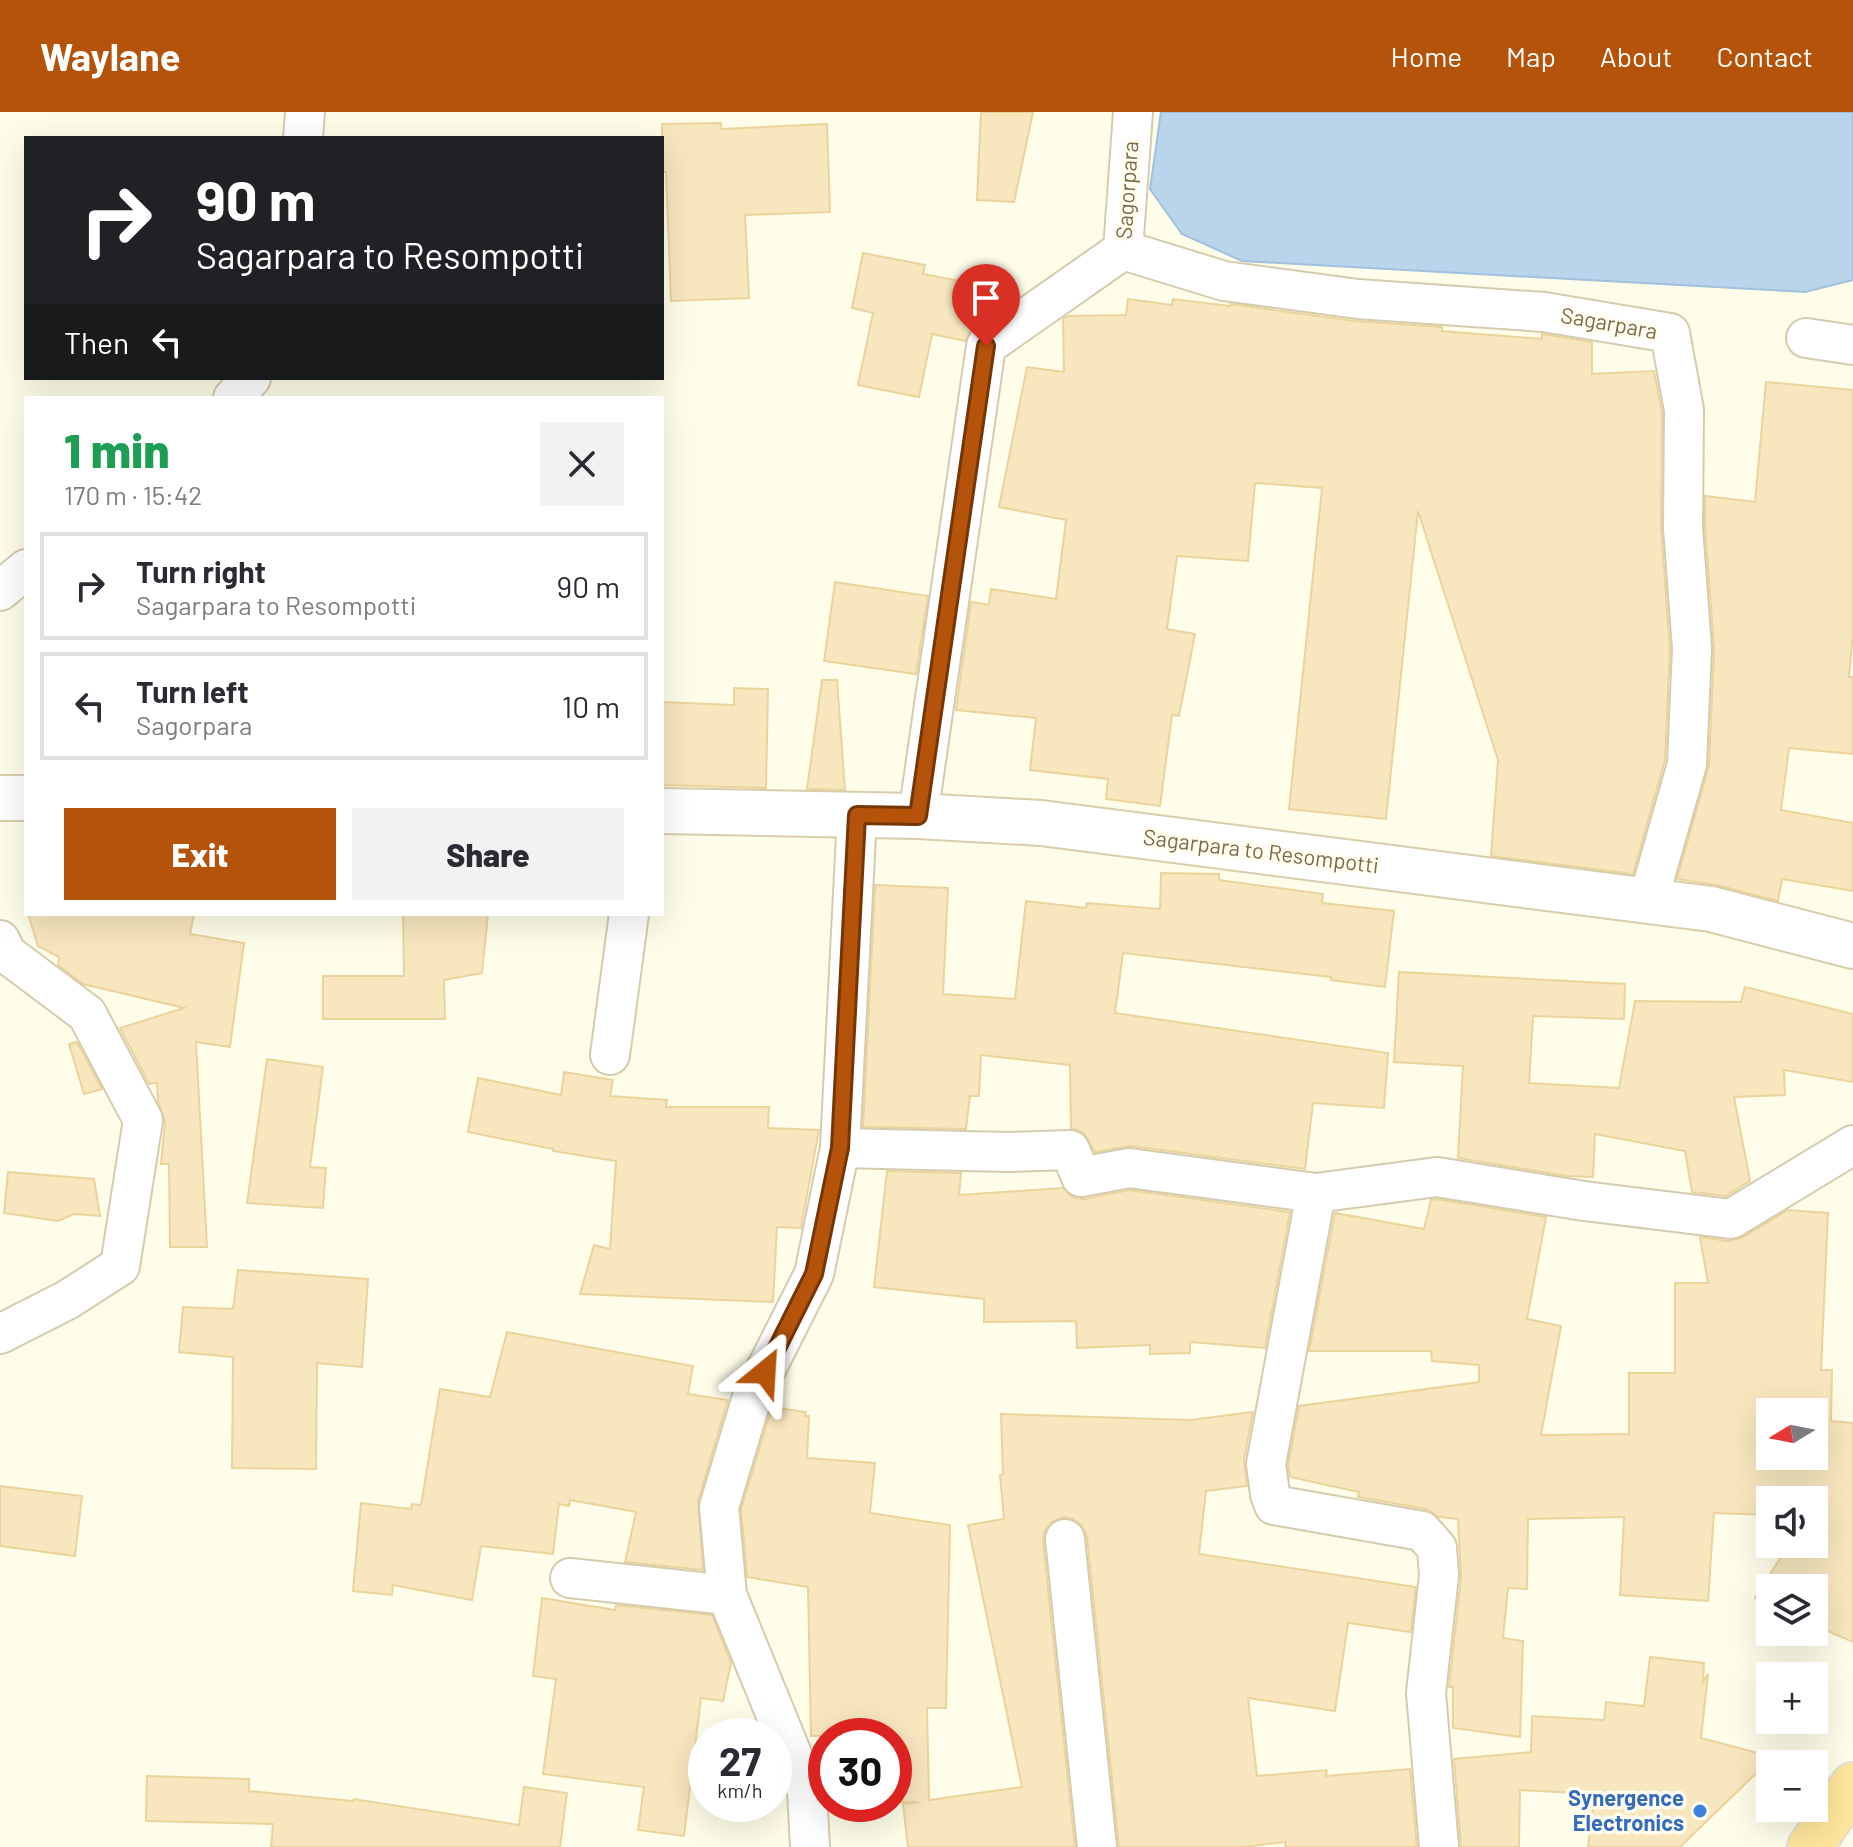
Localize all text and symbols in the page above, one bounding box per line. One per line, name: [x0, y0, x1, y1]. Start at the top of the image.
text: Waylane: [40, 33, 181, 79]
text: Home: [1391, 39, 1462, 73]
text: Map: [1506, 39, 1556, 73]
text: About: [1600, 39, 1672, 73]
text: Contact: [1716, 39, 1813, 73]
street label: Sagorpara: [1110, 140, 1142, 240]
text: 90 m: [196, 165, 316, 232]
icon: right: [64, 168, 168, 272]
text: Sagarpara to Resompotti: [196, 233, 584, 276]
pin: [952, 264, 1020, 346]
icon: arrive: [964, 276, 1008, 320]
street label: Sagarpara: [1559, 301, 1660, 343]
icon: left: [145, 320, 189, 364]
text: Then: [64, 324, 129, 360]
text: 1 min: [64, 420, 170, 478]
button: close: [540, 422, 624, 506]
text: 170 m · 15:42: [64, 479, 202, 510]
text: Turn right: [136, 553, 266, 589]
icon: right: [68, 564, 112, 608]
text: 90 m: [557, 568, 620, 604]
text: Sagarpara to Resompotti: [136, 589, 416, 620]
text: Turn left: [136, 673, 249, 709]
icon: left: [68, 684, 112, 728]
text: 10 m: [562, 688, 620, 724]
text: Sagorpara: [136, 709, 252, 740]
button: Exit: [64, 808, 336, 900]
button: Share: [352, 808, 624, 900]
street label: Sagarpara to Resompotti: [1142, 823, 1380, 877]
position arrow: [723, 1330, 807, 1414]
north arrow: [1756, 1398, 1828, 1470]
map controls: [1756, 1398, 1828, 1822]
button: sound: [1756, 1486, 1828, 1558]
button: layers: [1756, 1574, 1828, 1646]
button: +: [1756, 1662, 1828, 1734]
speed limit sign: 30: [808, 1718, 912, 1822]
text: 27: [719, 1736, 761, 1784]
button: −: [1756, 1750, 1828, 1822]
text: km/h: [717, 1778, 763, 1802]
place label: Synergence Electronics: [1568, 1784, 1684, 1835]
marker: Synergence Electronics: [1691, 1802, 1709, 1820]

